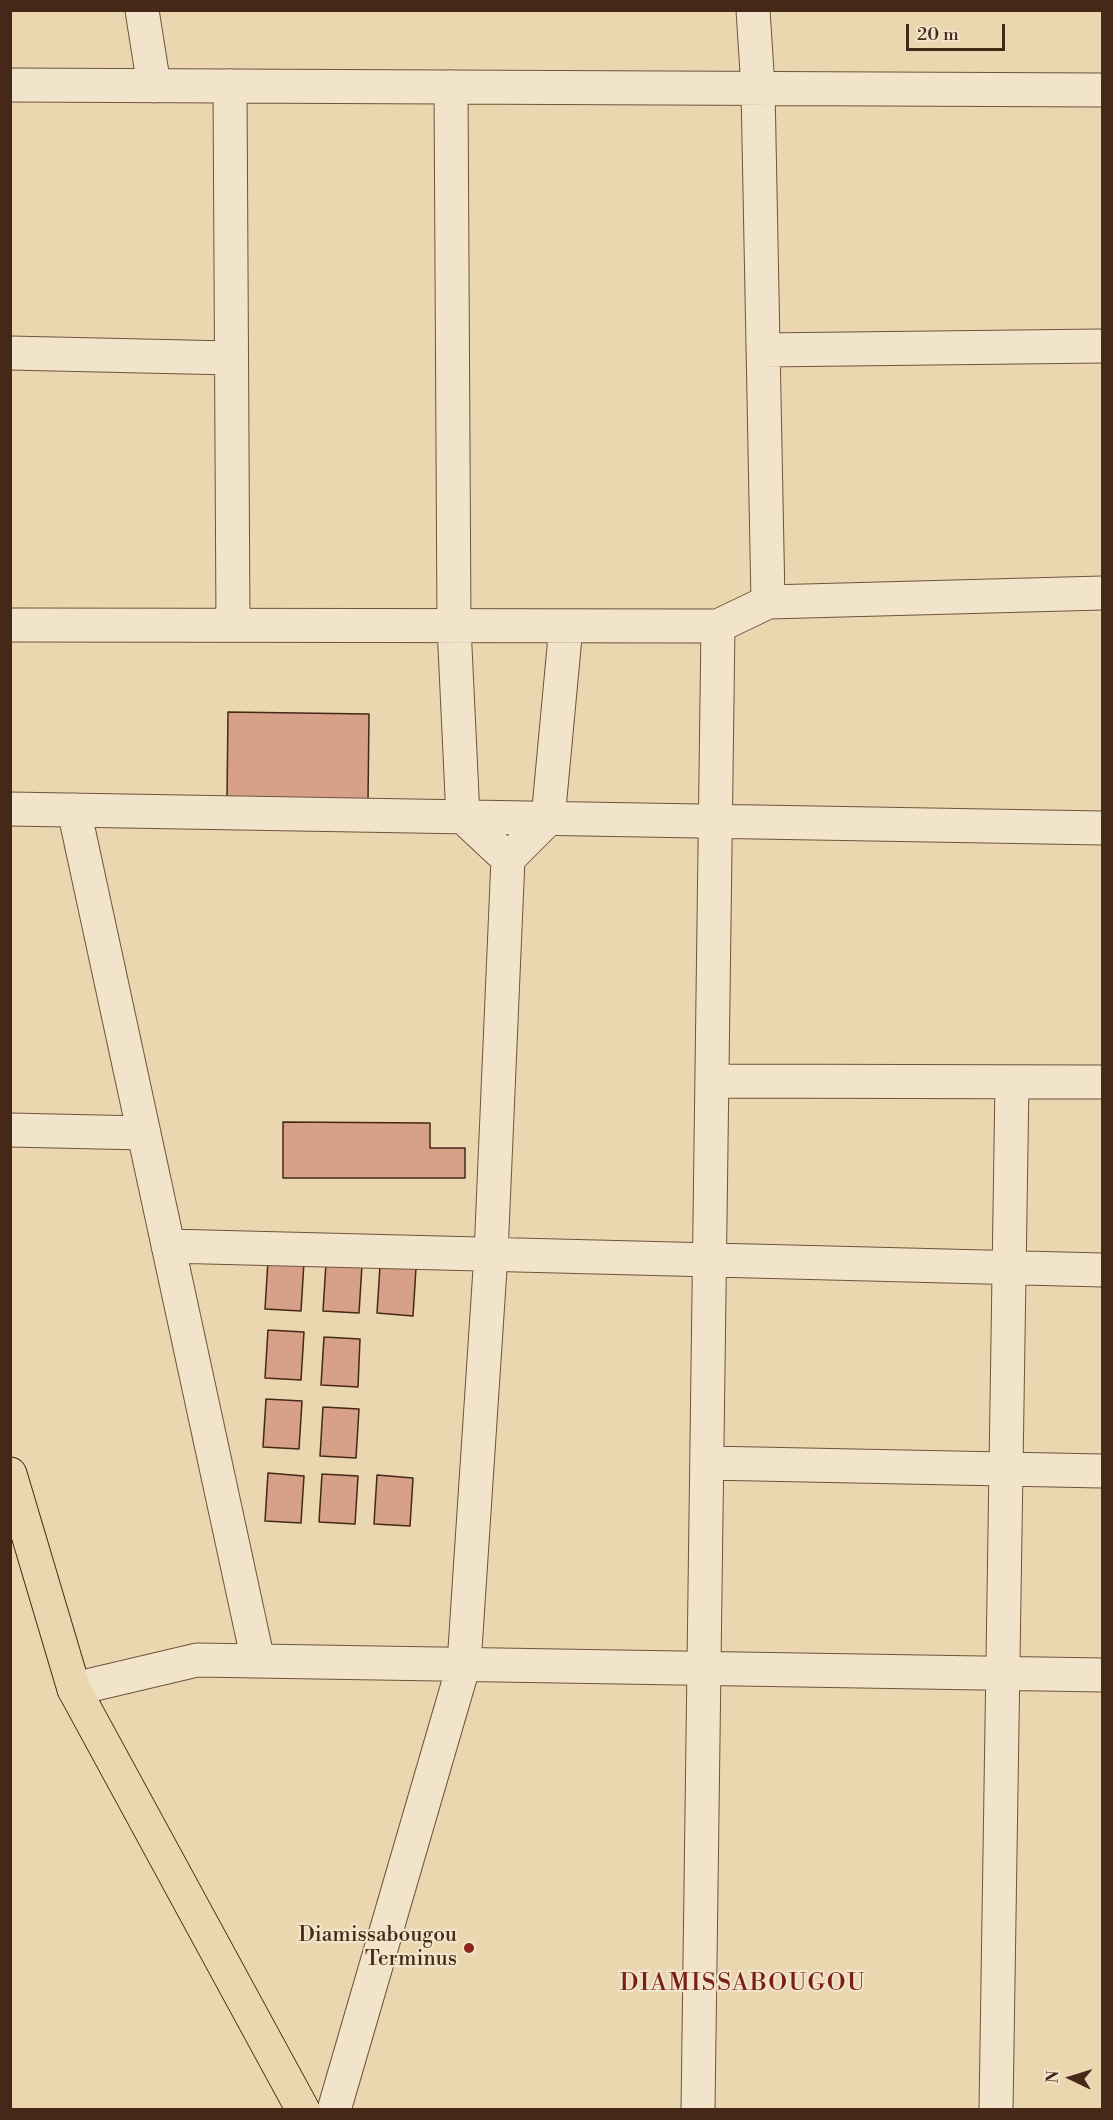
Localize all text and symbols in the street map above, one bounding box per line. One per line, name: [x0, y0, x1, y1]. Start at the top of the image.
scale bar: [909, 12, 1008, 50]
text: 20 m: [917, 23, 959, 46]
place label: Diamissabougou Terminus: [298, 1923, 457, 1973]
marker: Diamissabougou Terminus: [462, 1941, 476, 1955]
district label: DIAMISSABOUGOU: [620, 1970, 866, 1998]
north arrow: [1041, 2048, 1101, 2108]
text: N: [1043, 2070, 1063, 2084]

